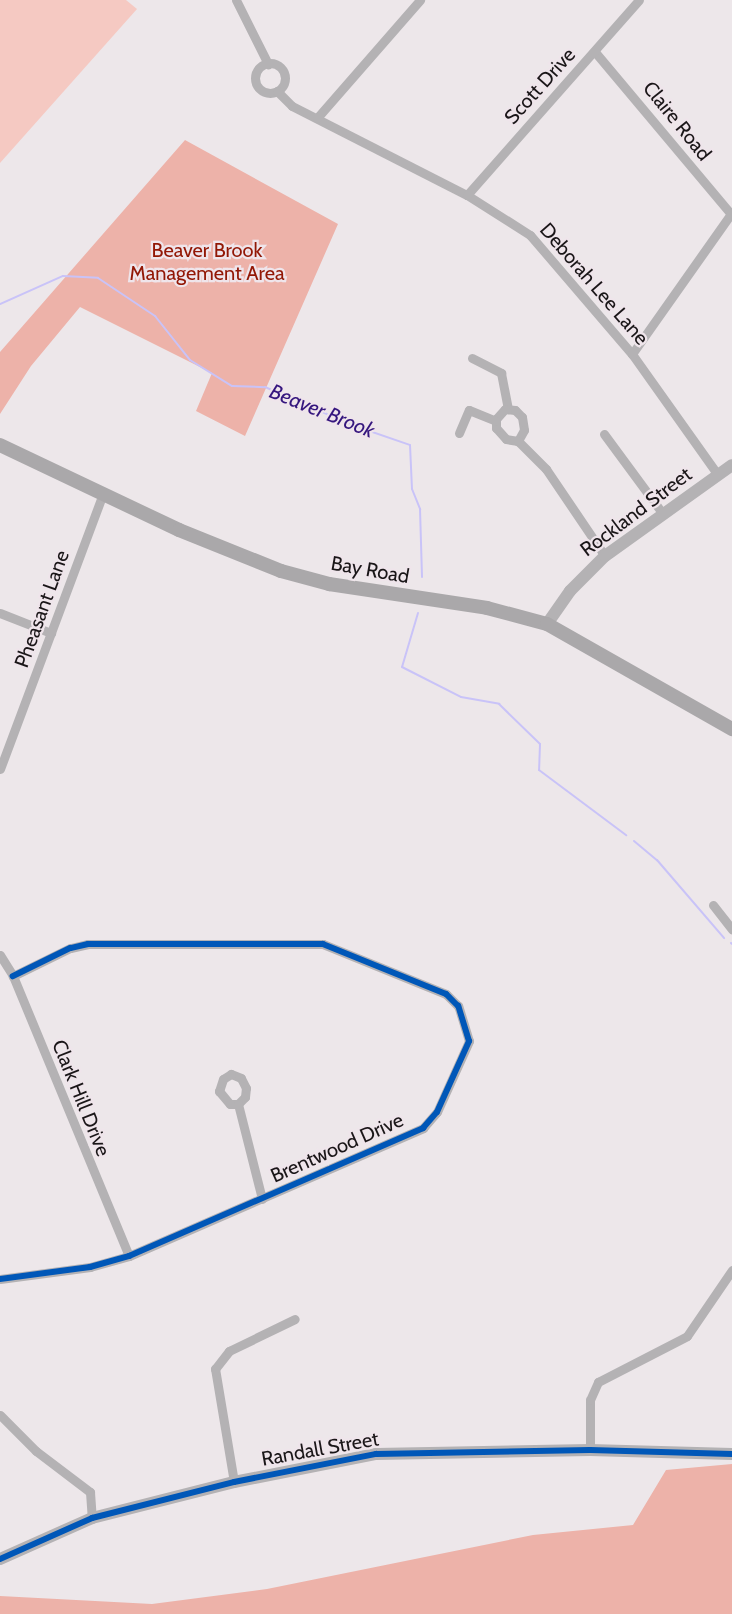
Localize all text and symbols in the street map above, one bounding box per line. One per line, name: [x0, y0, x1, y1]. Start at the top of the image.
street label: Scott Drive: [500, 43, 580, 129]
street label: Claire Road: [638, 77, 716, 165]
street label: Deborah Lee Lane: [535, 218, 653, 350]
park label: Beaver Brook Management Area: [130, 238, 284, 285]
water label: Beaver Brook: [266, 379, 378, 443]
street label: Rockland Street: [576, 462, 696, 562]
street label: Pheasant Lane: [10, 547, 74, 671]
street label: Bay Road: [329, 551, 411, 589]
street label: Clark Hill Drive: [47, 1036, 115, 1160]
street label: Brentwood Drive: [267, 1108, 407, 1188]
street label: Randall Street: [259, 1427, 381, 1471]

